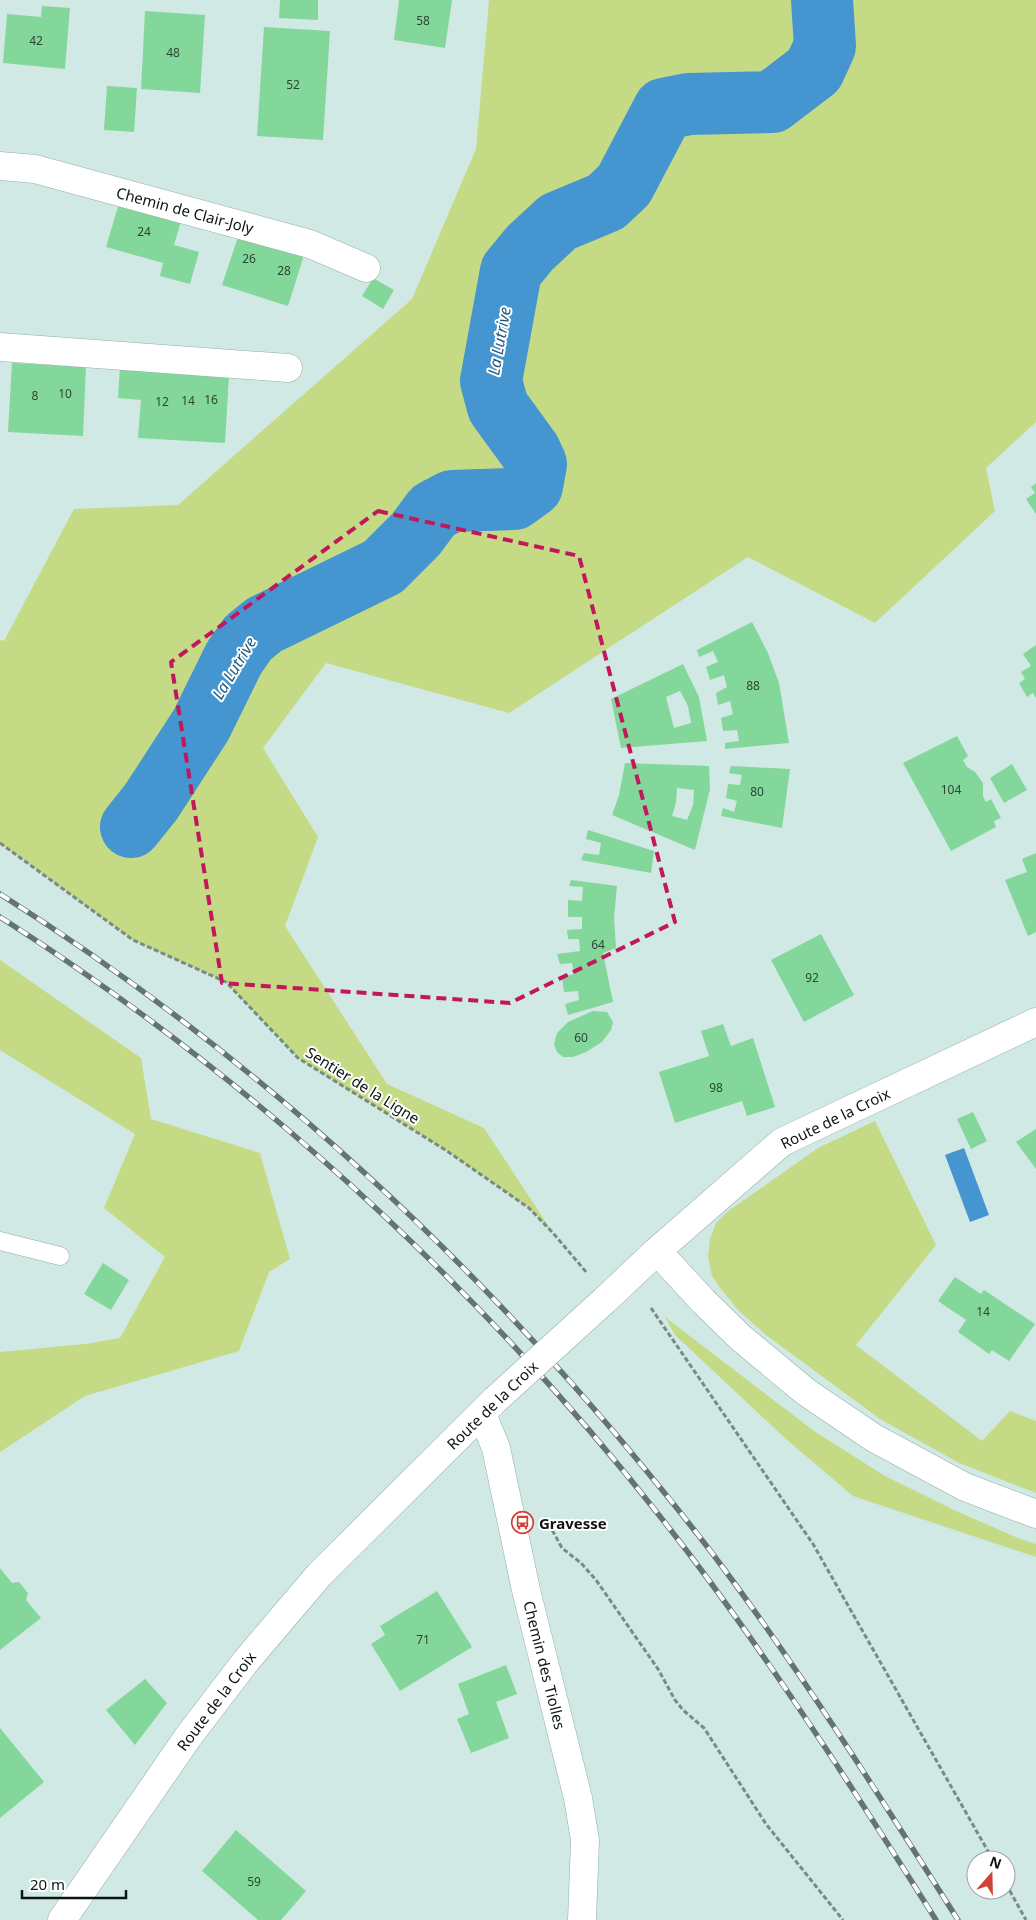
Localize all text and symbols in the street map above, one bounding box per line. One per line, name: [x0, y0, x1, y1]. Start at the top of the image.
house number: 58: [416, 12, 430, 29]
house number: 42: [29, 32, 43, 49]
house number: 48: [166, 44, 180, 61]
house number: 52: [286, 76, 300, 93]
street label: Chemin de Clair-Joly: [114, 182, 256, 238]
house number: 24: [137, 223, 151, 240]
house number: 26: [242, 250, 256, 267]
house number: 28: [277, 262, 291, 279]
water label: La Lutrive: [482, 305, 516, 377]
house number: 10: [58, 385, 72, 402]
house number: 8: [32, 387, 39, 404]
house number: 16: [204, 391, 218, 408]
house number: 14: [181, 392, 195, 409]
house number: 12: [155, 393, 169, 410]
water label: La Lutrive: [207, 633, 261, 703]
house number: 88: [746, 677, 760, 694]
house number: 104: [941, 781, 961, 798]
house number: 80: [750, 783, 764, 800]
house number: 64: [591, 936, 605, 953]
house number: 92: [805, 969, 819, 986]
house number: 60: [574, 1029, 588, 1046]
street label: Sentier de la Ligne: [302, 1042, 424, 1128]
house number: 98: [709, 1079, 723, 1096]
street label: Route de la Croix: [777, 1083, 893, 1153]
house number: 14: [976, 1303, 990, 1320]
street label: Route de la Croix: [442, 1356, 542, 1454]
bus stop icon: Gravesse: [511, 1511, 535, 1535]
place label: Gravesse: [539, 1513, 607, 1533]
street label: Chemin des Tiolles: [519, 1599, 571, 1731]
house number: 71: [416, 1631, 430, 1648]
street label: Route de la Croix: [172, 1647, 260, 1755]
north arrow: [966, 1850, 1016, 1900]
text: N: [987, 1851, 1004, 1873]
scale bar: [22, 1868, 126, 1900]
house number: 59: [247, 1873, 261, 1890]
text: 20 m: [30, 1874, 65, 1894]

